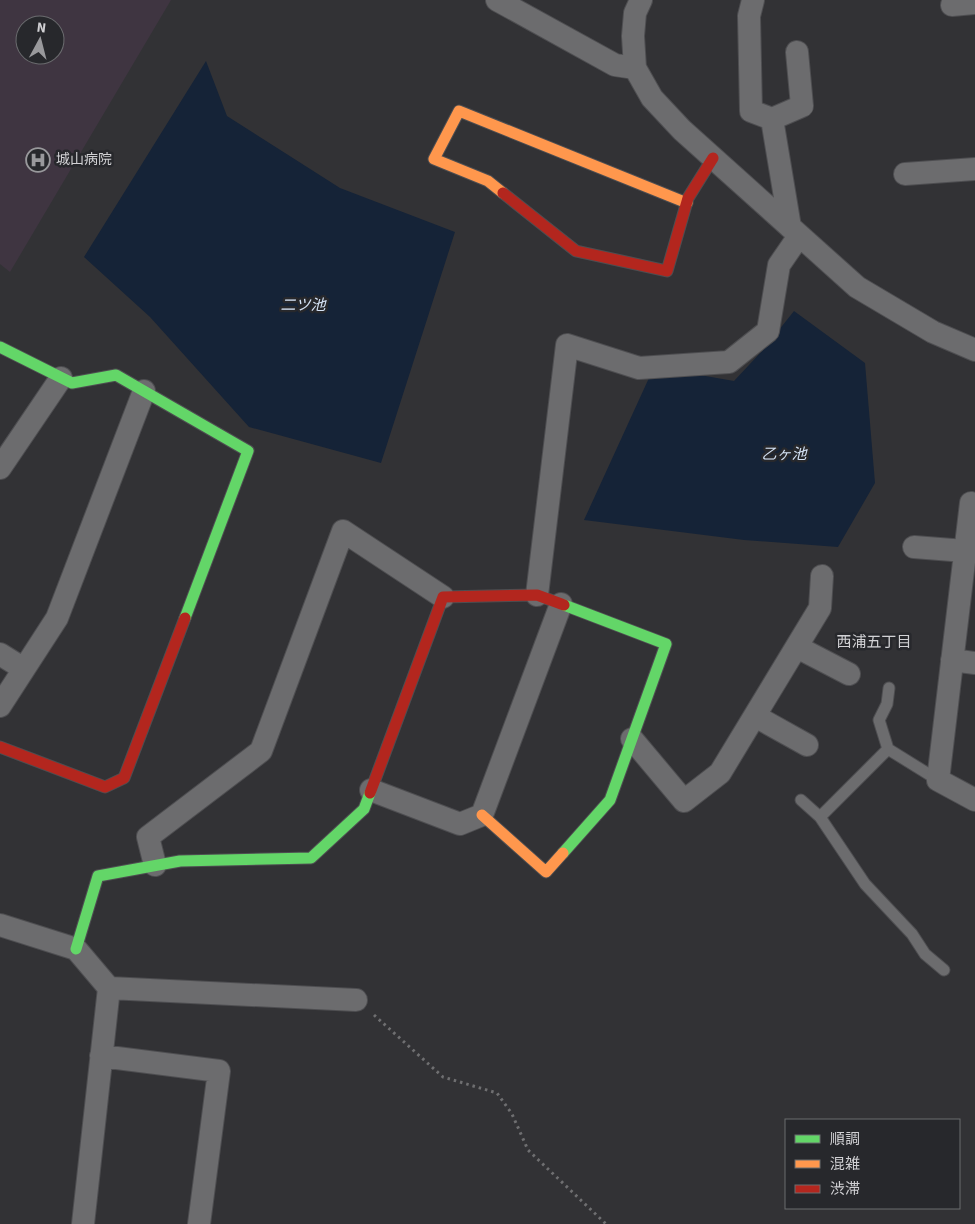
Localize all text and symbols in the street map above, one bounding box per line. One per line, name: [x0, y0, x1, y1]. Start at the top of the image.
north arrow: [15, 15, 65, 65]
text: N: [36, 18, 47, 39]
hospital icon: 城山病院: [25, 147, 51, 173]
place label: 城山病院: [56, 150, 112, 170]
water label: 二ツ池: [280, 295, 327, 316]
water label: 乙ヶ池: [761, 444, 808, 465]
district label: 西浦五丁目: [836, 632, 912, 653]
legend: [785, 1119, 960, 1209]
text: 順調: [830, 1129, 860, 1150]
text: 混雑: [830, 1154, 860, 1175]
text: 渋滞: [830, 1179, 860, 1200]

